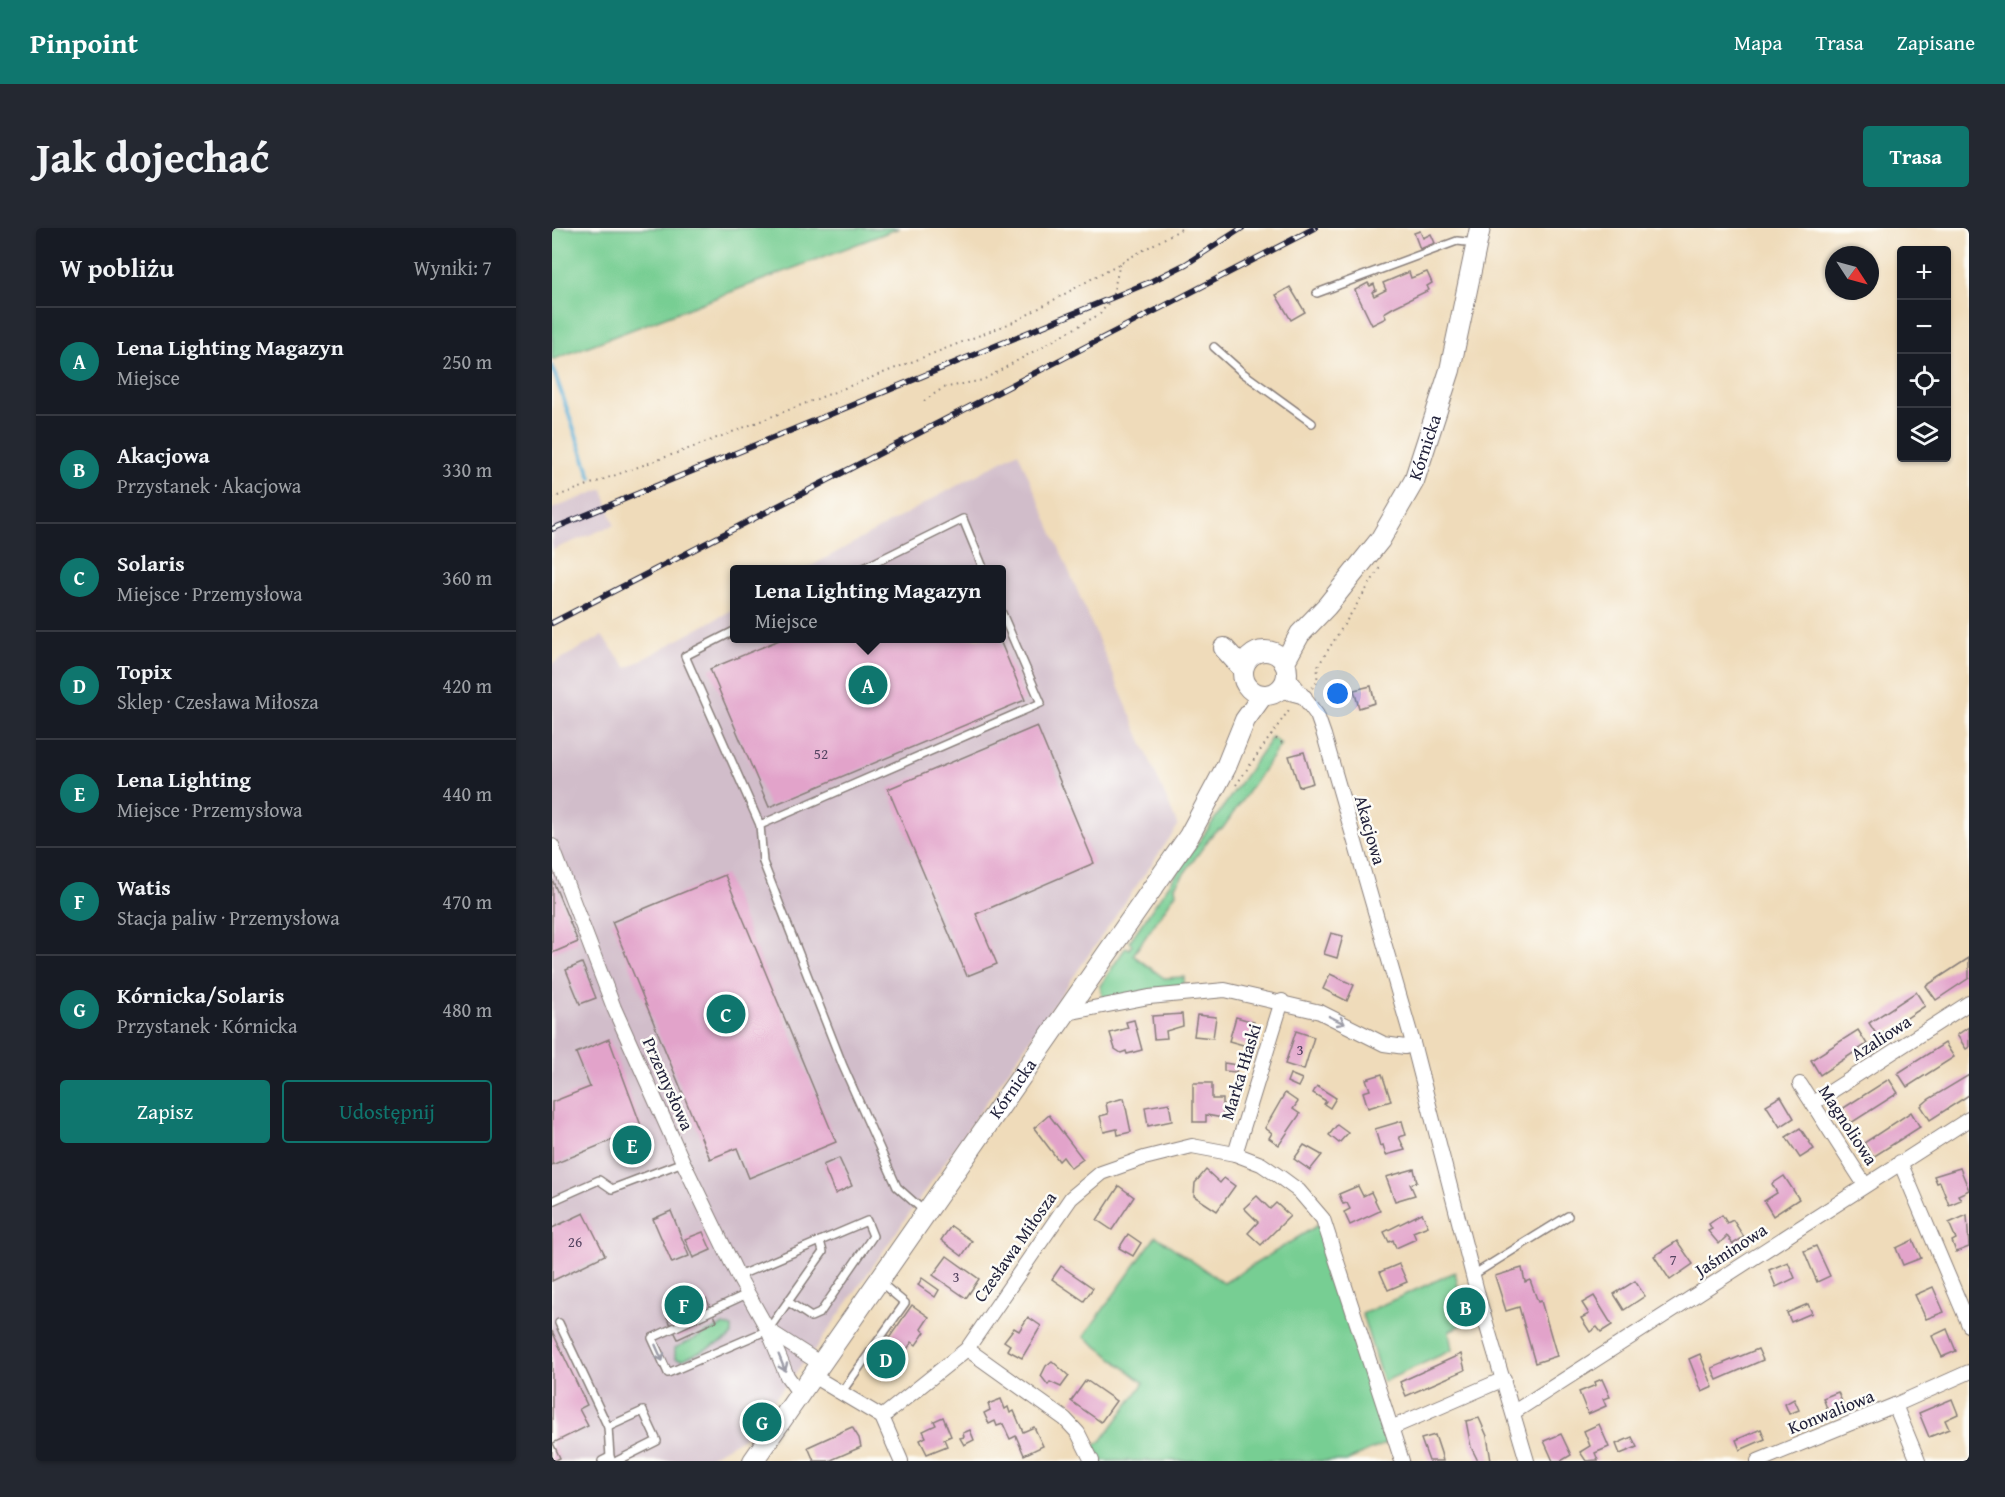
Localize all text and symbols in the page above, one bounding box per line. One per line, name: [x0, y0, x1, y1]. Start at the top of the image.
text: Pinpoint: [30, 22, 138, 63]
text: Mapa: [1734, 27, 1782, 58]
text: Trasa: [1815, 27, 1864, 58]
text: Zapisane: [1897, 27, 1975, 58]
text: Jak dojechać: [36, 126, 269, 187]
button: Trasa: [1863, 126, 1969, 187]
north arrow: [1825, 246, 1879, 300]
map controls: [1897, 246, 1951, 462]
button: +: [1897, 246, 1951, 300]
text: W pobliżu: [60, 248, 174, 287]
text: Wyniki: 7: [414, 253, 492, 282]
button: −: [1897, 300, 1951, 354]
text: Lena Lighting Magazyn: [117, 331, 344, 363]
text: A: [73, 347, 86, 376]
text: 250 m: [442, 347, 492, 376]
button: locate: [1897, 354, 1951, 408]
text: Miejsce: [117, 363, 180, 392]
button: layers: [1897, 408, 1951, 462]
street label: Kórnicka: [1401, 410, 1448, 484]
text: Akacjowa: [117, 439, 210, 471]
text: B: [73, 455, 86, 484]
text: 330 m: [442, 455, 492, 484]
text: Przystanek · Akacjowa: [117, 471, 301, 500]
text: Solaris: [117, 547, 185, 579]
text: C: [74, 563, 85, 592]
text: 360 m: [442, 563, 492, 592]
popup: [730, 565, 1006, 643]
text: Lena Lighting Magazyn: [755, 574, 981, 606]
text: Miejsce · Przemysłowa: [117, 579, 303, 608]
text: Miejsce: [755, 606, 818, 635]
text: Topix: [117, 655, 172, 687]
pin: A: [848, 662, 888, 708]
text: D: [73, 671, 86, 700]
text: 420 m: [442, 671, 492, 700]
your location: [1323, 679, 1352, 708]
text: Sklep · Czesława Miłosza: [117, 687, 319, 716]
house number: 52: [814, 743, 828, 764]
text: Lena Lighting: [117, 763, 251, 795]
text: E: [74, 779, 85, 808]
text: 440 m: [442, 779, 492, 808]
street label: Akacjowa: [1348, 792, 1393, 868]
text: Miejsce · Przemysłowa: [117, 795, 303, 824]
text: Watis: [117, 871, 171, 903]
text: F: [74, 887, 85, 916]
text: 470 m: [442, 887, 492, 916]
text: Stacja paliw · Przemysłowa: [117, 903, 340, 932]
text: Kórnicka/Solaris: [117, 979, 284, 1011]
pin: C: [706, 992, 746, 1036]
text: G: [73, 995, 86, 1024]
text: 480 m: [442, 995, 492, 1024]
street label: Azaliowa: [1845, 1008, 1917, 1067]
text: Przystanek · Kórnicka: [117, 1011, 297, 1040]
one-way arrow: [1327, 1015, 1345, 1026]
street label: Marka Hłaski: [1213, 1020, 1268, 1123]
street label: Przemysłowa: [636, 1033, 701, 1135]
house number: 3: [1296, 1039, 1304, 1060]
street label: Kórnicka: [982, 1052, 1043, 1124]
street label: Magnoliowa: [1812, 1079, 1885, 1171]
button: Zapisz: [60, 1080, 270, 1143]
button: Udostępnij: [282, 1080, 492, 1143]
pin: E: [612, 1122, 652, 1168]
street label: Czesława Miłosza: [966, 1186, 1063, 1308]
street label: Jaśminowa: [1688, 1216, 1773, 1284]
house number: 26: [568, 1231, 582, 1252]
house number: 7: [1669, 1249, 1677, 1270]
house number: 3: [952, 1266, 960, 1287]
pin: F: [664, 1282, 704, 1328]
pin: B: [1446, 1284, 1486, 1330]
pin: D: [866, 1336, 906, 1382]
one-way arrow: [653, 1344, 665, 1362]
one-way arrow: [777, 1353, 788, 1372]
street label: Konwaliowa: [1784, 1382, 1879, 1441]
pin: G: [742, 1400, 782, 1444]

